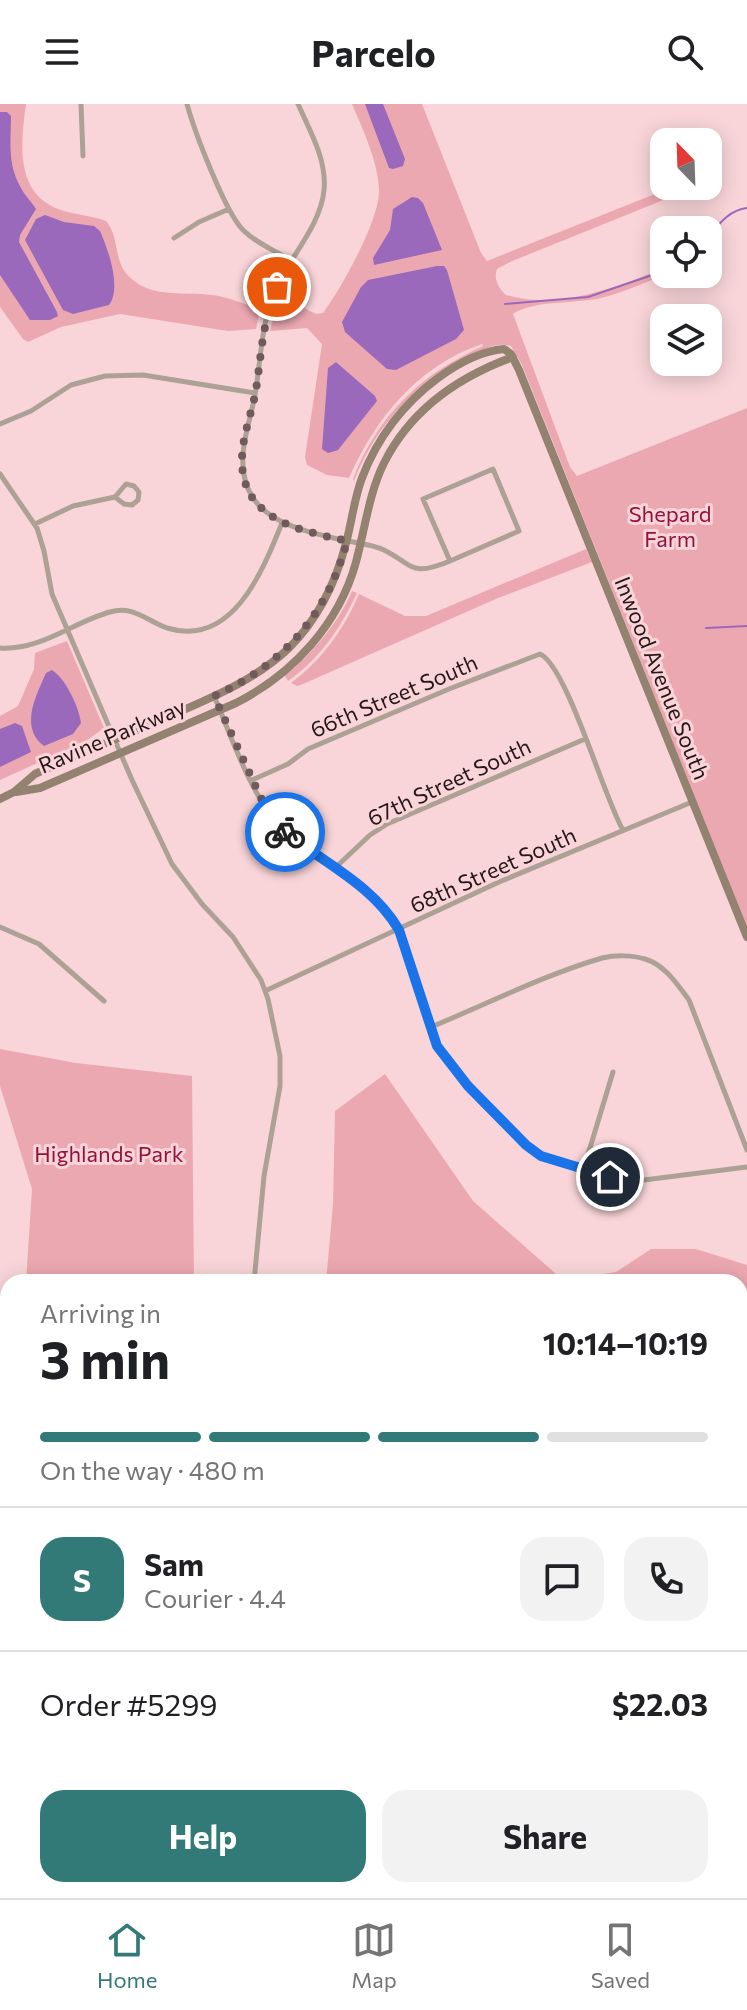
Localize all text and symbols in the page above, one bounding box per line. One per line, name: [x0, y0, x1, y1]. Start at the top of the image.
icon: menu: [40, 30, 84, 74]
text: Parcelo: [311, 30, 436, 74]
icon: search: [663, 30, 707, 74]
north arrow: [650, 128, 722, 200]
map controls: [650, 128, 722, 376]
button: locate: [650, 216, 722, 288]
pin: [243, 253, 311, 321]
icon: bag: [255, 265, 299, 309]
button: layers: [650, 304, 722, 376]
park label: Shepard Farm: [629, 500, 711, 552]
street label: Inwood Avenue South: [609, 572, 716, 783]
street label: 66th Street South: [306, 648, 481, 743]
street label: Ravine Parkway: [34, 692, 190, 779]
street label: 67th Street South: [363, 732, 535, 831]
courier: [245, 792, 325, 872]
icon: bike: [263, 810, 307, 854]
street label: 68th Street South: [406, 821, 580, 918]
park label: Highlands Park: [34, 1140, 184, 1167]
pin: [576, 1143, 644, 1211]
icon: home: [588, 1155, 632, 1199]
text: Arriving in: [40, 1297, 161, 1328]
text: 10:14–10:19: [543, 1324, 708, 1361]
text: 3 min: [40, 1326, 170, 1390]
text: On the way · 480 m: [40, 1454, 265, 1485]
button: chat: [520, 1537, 604, 1621]
button: phone: [624, 1537, 708, 1621]
text: Sam: [144, 1545, 204, 1582]
text: S: [73, 1561, 91, 1598]
text: Courier · 4.4: [144, 1582, 286, 1613]
text: Order #5299: [40, 1685, 218, 1722]
text: $22.03: [612, 1685, 708, 1722]
button: Help: [40, 1790, 366, 1882]
button: Share: [382, 1790, 708, 1882]
tab: Home: [97, 1918, 157, 1993]
tab: Map: [351, 1918, 397, 1993]
tab: Saved: [591, 1918, 650, 1993]

